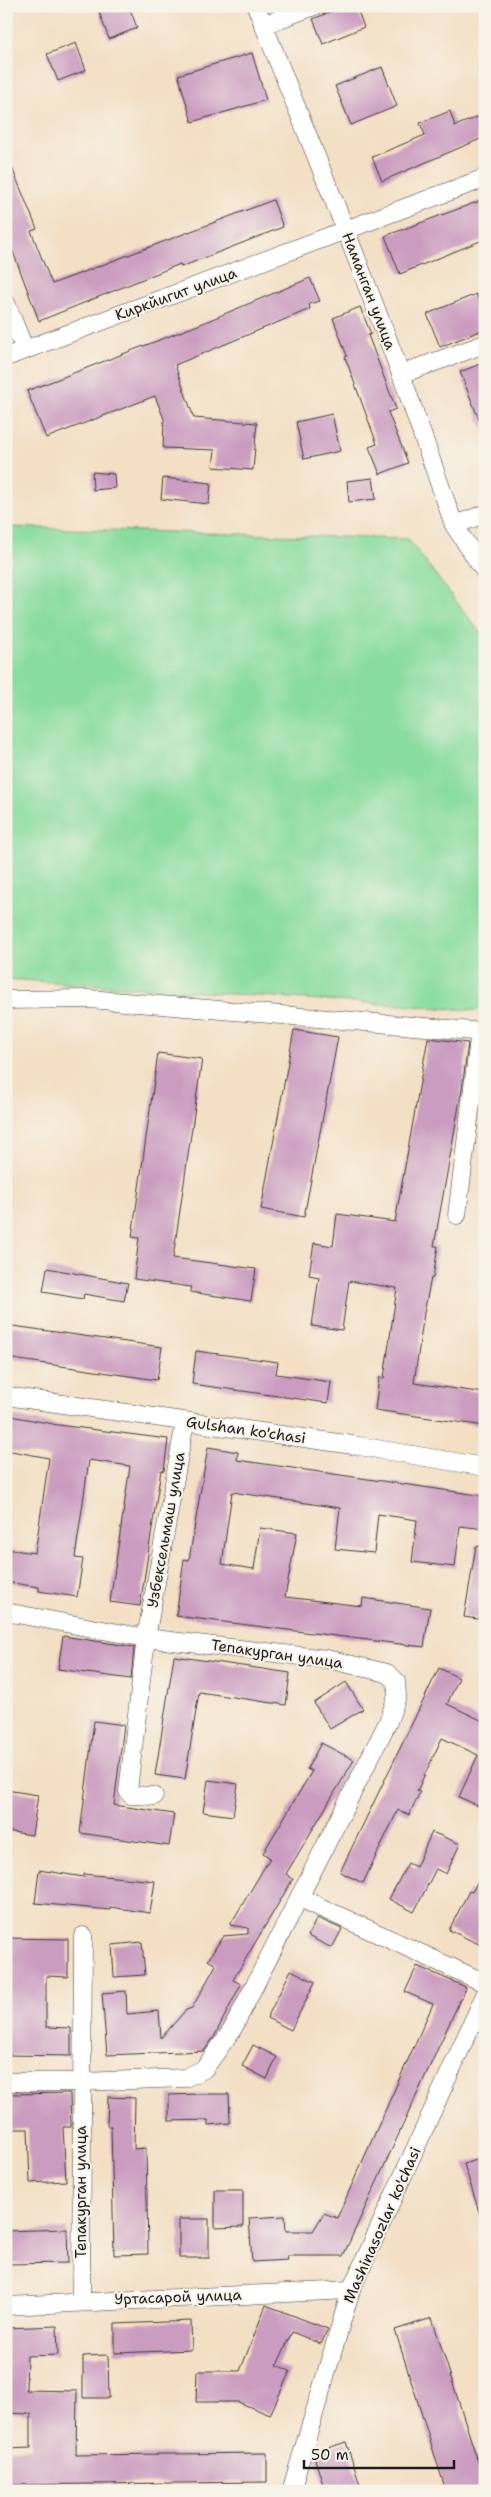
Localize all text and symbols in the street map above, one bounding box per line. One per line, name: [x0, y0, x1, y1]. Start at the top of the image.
street label: Наманган улица: [337, 229, 401, 353]
street label: Киркйигит улица: [112, 262, 240, 325]
street label: Gulshan ko'chasi: [185, 1412, 307, 1448]
street label: Узбексельмаш улица: [142, 1450, 190, 1609]
street label: Тепакурган улица: [210, 1635, 345, 1673]
street label: Тепакурган улица: [71, 2125, 91, 2258]
street label: Mashinasozlar ko'chasi: [339, 2144, 425, 2306]
street label: Уртасарой улица: [114, 2285, 243, 2309]
scale bar: [304, 2437, 454, 2469]
text: 50 m: [311, 2445, 349, 2465]

